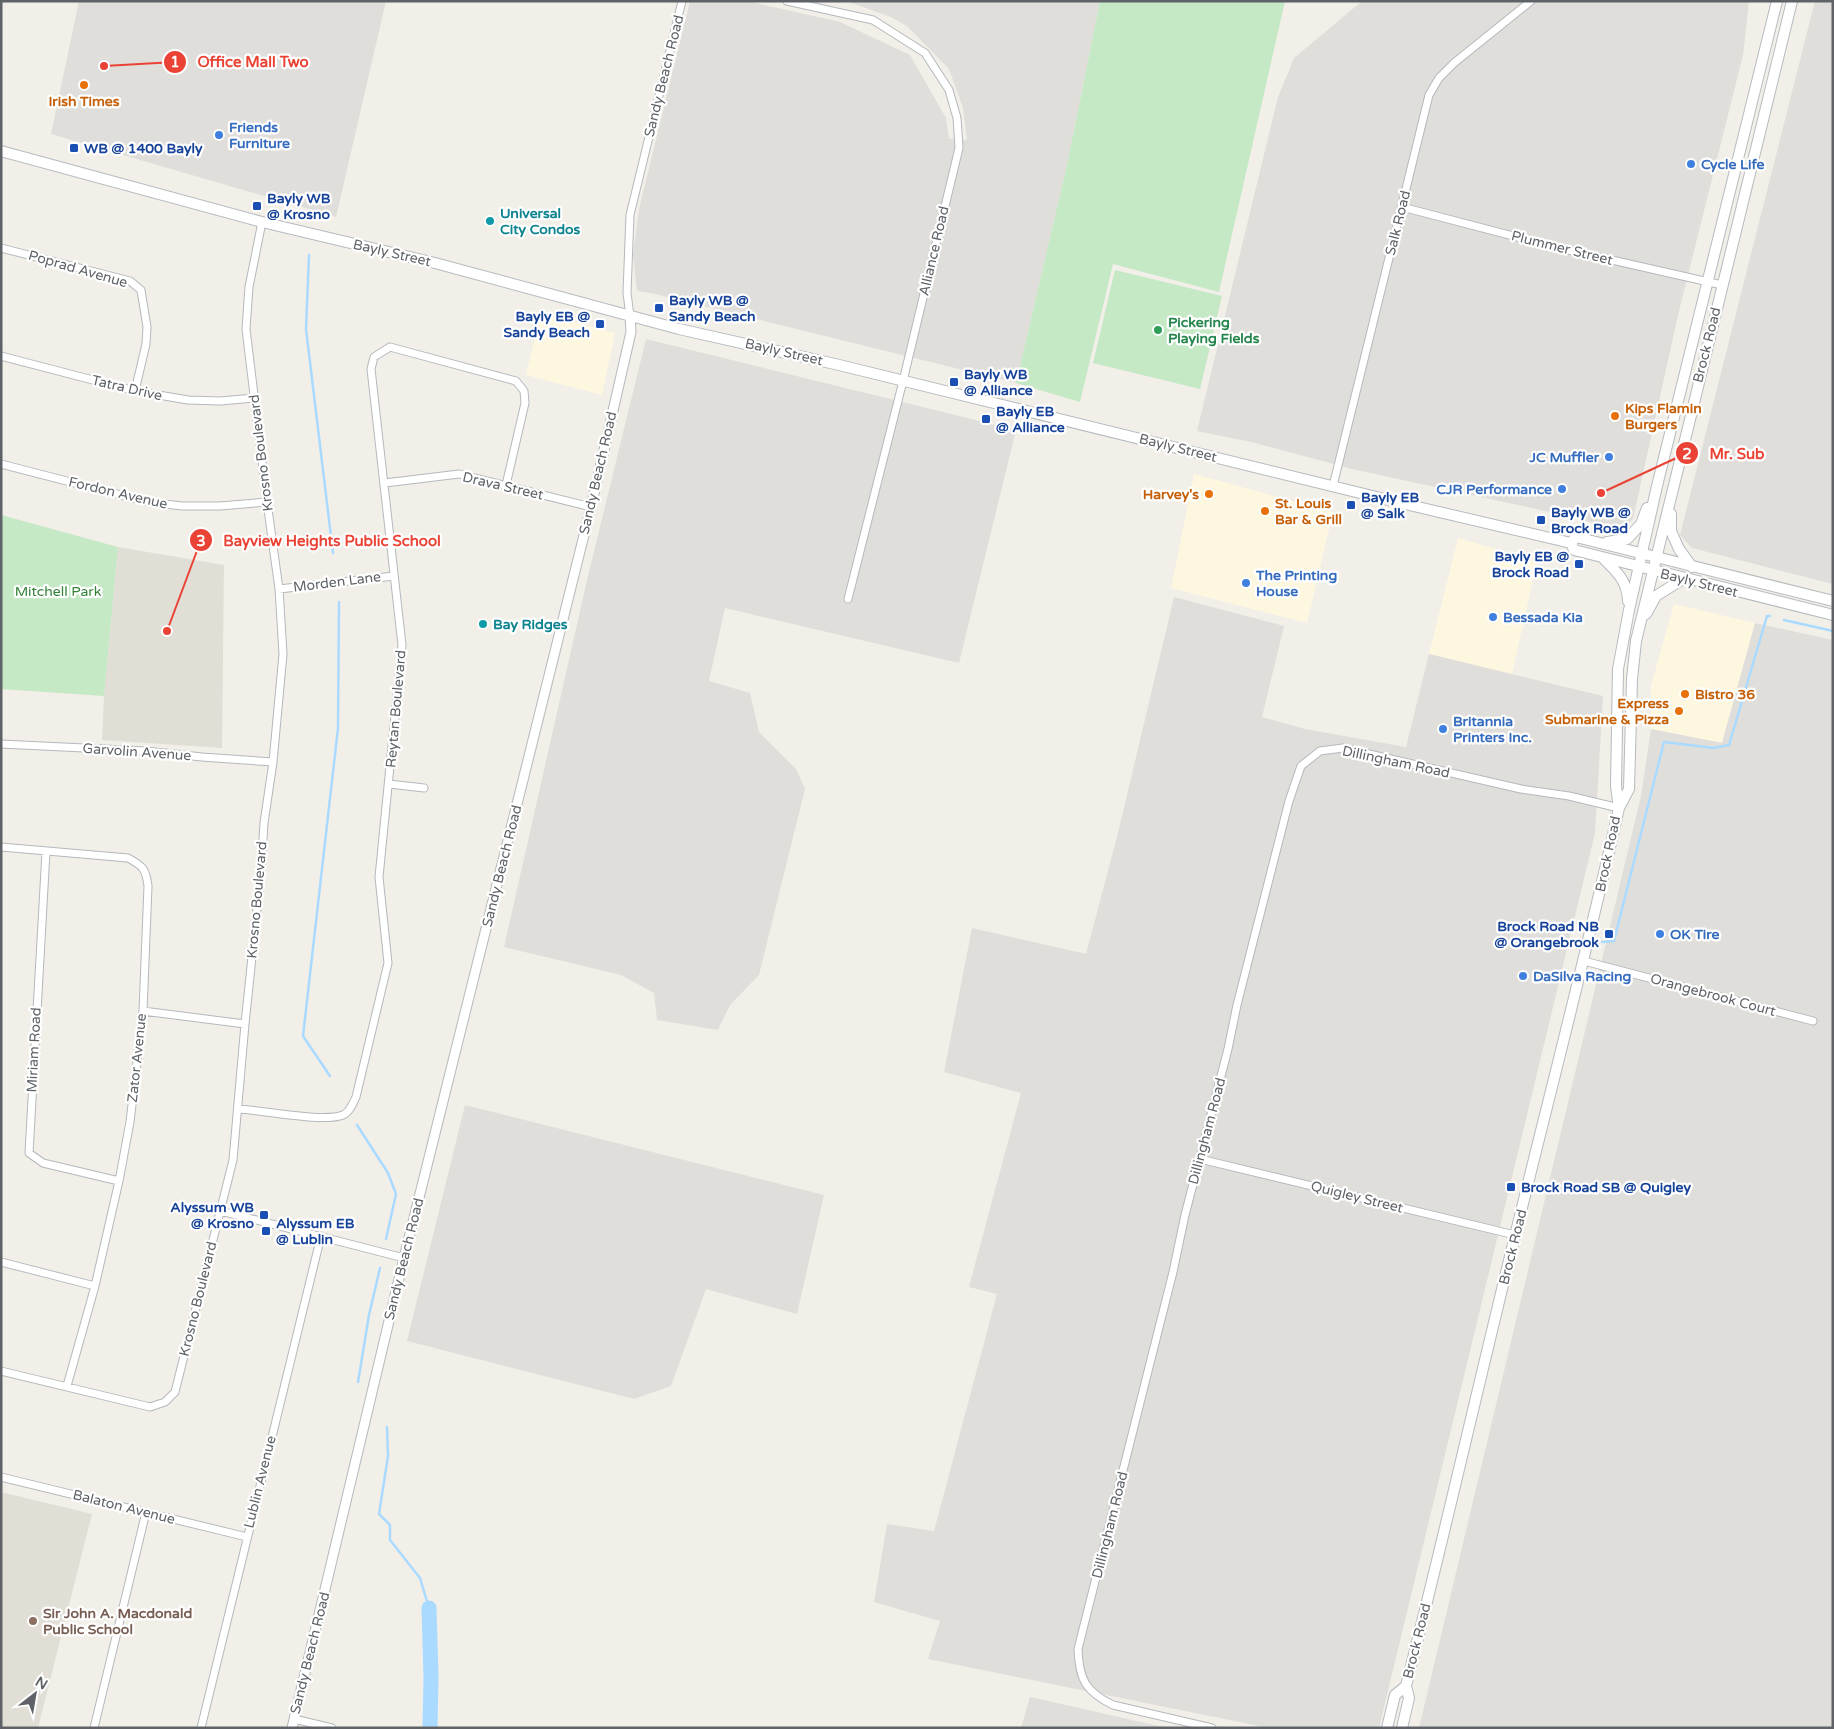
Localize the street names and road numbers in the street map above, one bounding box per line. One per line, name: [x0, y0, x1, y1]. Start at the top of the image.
street label: Sandy Beach Road: [641, 13, 687, 139]
street label: Salk Road: [1382, 189, 1414, 257]
street label: Alliance Road: [915, 205, 953, 297]
street label: Plummer Street: [1509, 227, 1615, 269]
street label: Bayly Street: [351, 236, 433, 270]
street label: Poprad Avenue: [26, 247, 130, 291]
street label: Brock Road: [1689, 305, 1725, 385]
street label: Bayly Street: [743, 335, 825, 369]
street label: Tatra Drive: [90, 372, 164, 404]
street label: Krosno Boulevard: [245, 394, 277, 512]
street label: Sandy Beach Road: [576, 410, 620, 536]
street label: Bayly Street: [1137, 430, 1219, 466]
street label: Drava Street: [461, 468, 546, 504]
street label: Fordon Avenue: [67, 473, 169, 513]
street label: Bayly Street: [1658, 565, 1740, 601]
street label: Morden Lane: [292, 568, 382, 596]
street label: Reytan Boulevard: [382, 649, 410, 769]
street label: Garvolin Avenue: [82, 740, 192, 764]
street label: Dillingham Road: [1341, 742, 1451, 782]
street label: Sandy Beach Road: [479, 803, 525, 929]
street label: Brock Road: [1592, 814, 1624, 894]
street label: Krosno Boulevard: [243, 841, 271, 959]
street label: Orangebrook Court: [1648, 970, 1778, 1020]
street label: Miriam Road: [23, 1007, 45, 1093]
street label: Zator Avenue: [124, 1013, 150, 1103]
street label: Dillingham Road: [1185, 1076, 1229, 1186]
street label: Quigley Street: [1309, 1177, 1406, 1217]
street label: Sandy Beach Road: [381, 1196, 427, 1322]
street label: Brock Road: [1495, 1207, 1531, 1287]
street label: Krosno Boulevard: [176, 1240, 220, 1358]
street label: Lublin Avenue: [240, 1434, 280, 1530]
street label: Dillingham Road: [1088, 1470, 1132, 1580]
street label: Balaton Avenue: [71, 1486, 177, 1528]
street label: Sandy Beach Road: [287, 1590, 333, 1716]
street label: Brock Road: [1399, 1601, 1435, 1681]

